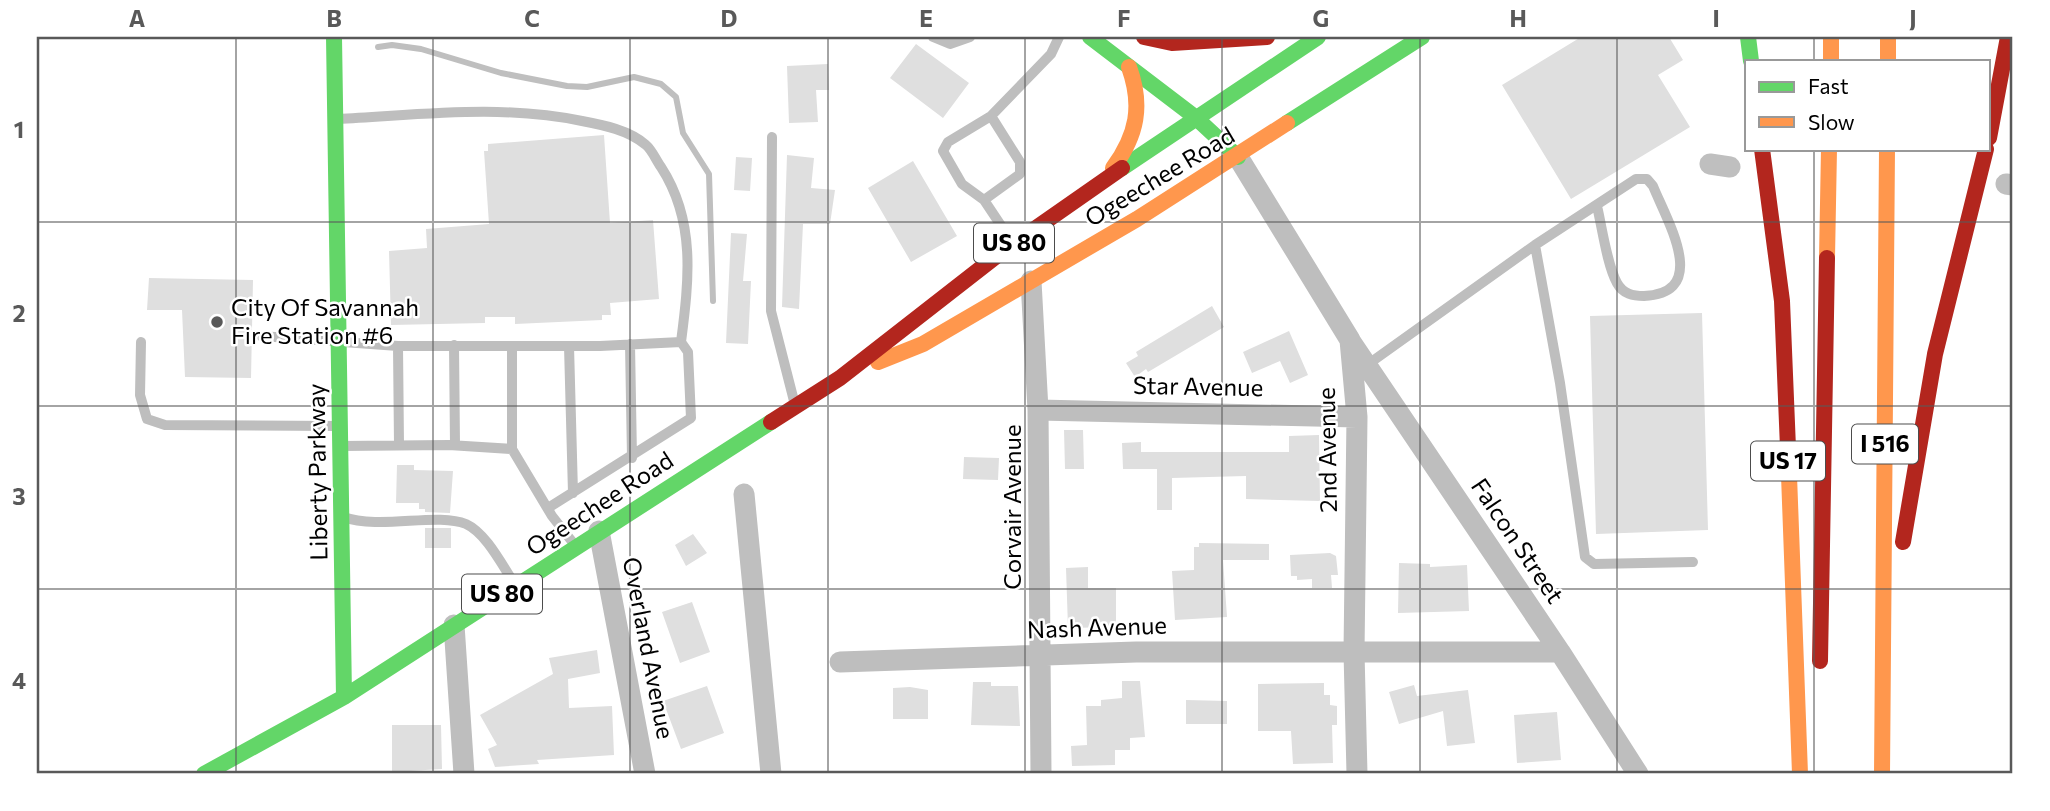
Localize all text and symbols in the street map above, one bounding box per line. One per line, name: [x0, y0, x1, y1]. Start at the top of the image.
text: A: [129, 4, 146, 32]
text: B: [326, 4, 342, 32]
text: C: [524, 4, 540, 32]
text: D: [721, 4, 738, 32]
text: E: [919, 4, 933, 32]
text: F: [1117, 4, 1131, 32]
text: G: [1313, 4, 1329, 32]
text: H: [1509, 4, 1527, 32]
text: I: [1712, 4, 1720, 32]
text: J: [1909, 4, 1917, 32]
legend: [1745, 60, 1990, 150]
text: Fast: [1808, 73, 1849, 98]
text: Slow: [1808, 109, 1855, 134]
text: 1: [14, 115, 24, 143]
street label: Ogeechee Road: [1079, 120, 1239, 232]
road number: US 80: [974, 224, 1054, 262]
place label: City Of Savannah Fire Station #6: [231, 292, 419, 349]
text: 2: [12, 299, 26, 327]
marker: City Of Savannah Fire Station #6: [209, 314, 225, 330]
street label: Star Avenue: [1133, 370, 1263, 401]
street label: Liberty Parkway: [300, 383, 333, 561]
street label: 2nd Avenue: [1311, 387, 1342, 513]
street label: Corvair Avenue: [997, 424, 1026, 590]
road number: I 516: [1852, 424, 1918, 464]
road number: US 17: [1751, 442, 1825, 481]
street label: Ogeechee Road: [520, 444, 678, 561]
street label: Falcon Street: [1466, 472, 1571, 608]
text: 3: [12, 482, 26, 510]
street label: Overland Avenue: [618, 554, 681, 741]
road number: US 80: [462, 574, 542, 614]
street label: Nash Avenue: [1027, 610, 1167, 643]
text: 4: [12, 666, 26, 694]

